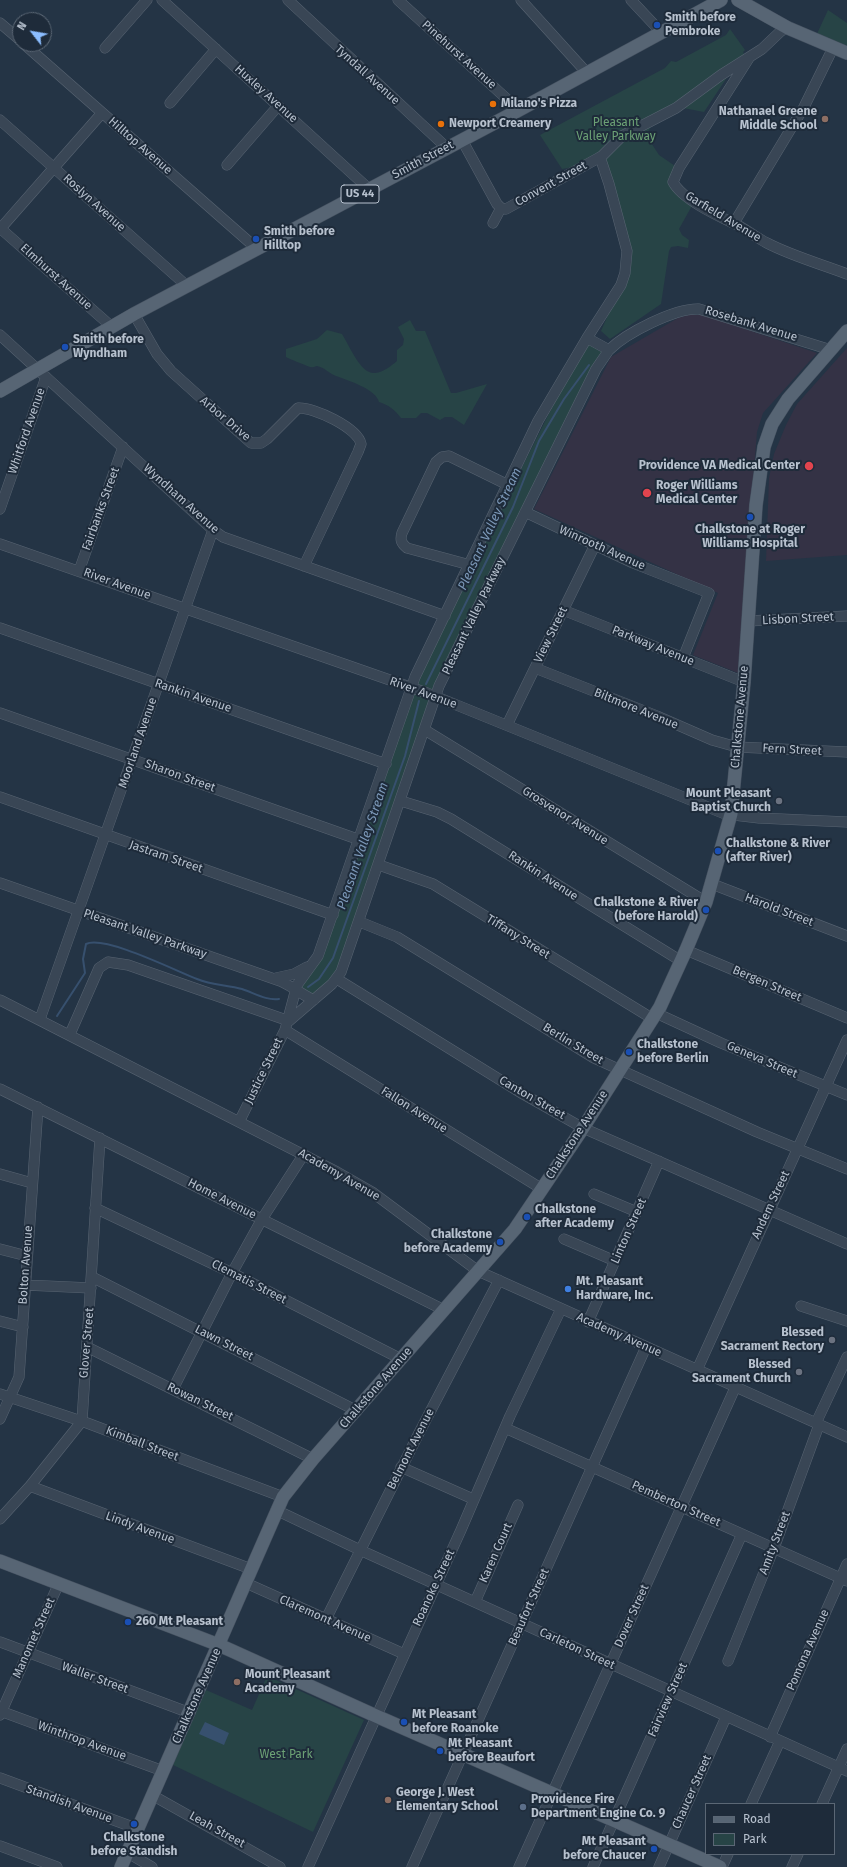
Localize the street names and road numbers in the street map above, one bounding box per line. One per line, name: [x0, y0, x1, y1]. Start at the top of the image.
street label: Pinehurst Avenue: [419, 18, 499, 92]
street label: Tyndall Avenue: [332, 42, 402, 108]
street label: Huxley Avenue: [232, 62, 300, 126]
street label: Hilltop Avenue: [105, 114, 175, 178]
street label: Smith Street: [390, 138, 456, 182]
street label: Convent Street: [513, 158, 589, 210]
street label: Roslyn Avenue: [60, 171, 128, 235]
road number: US 44: [341, 185, 379, 203]
street label: Garfield Avenue: [683, 189, 763, 245]
street label: Elmhurst Avenue: [17, 241, 95, 313]
street label: Rosebank Avenue: [703, 303, 799, 345]
street label: Whitford Avenue: [6, 386, 48, 476]
street label: Arbor Drive: [197, 394, 253, 444]
street label: Wyndham Avenue: [140, 461, 222, 537]
street label: Fairbanks Street: [79, 465, 123, 553]
street label: Winrooth Avenue: [557, 523, 647, 573]
street label: Pleasant Valley Parkway: [439, 555, 509, 677]
street label: River Avenue: [81, 565, 153, 603]
street label: View Street: [531, 604, 571, 666]
street label: Lisbon Street: [762, 610, 834, 628]
street label: Parkway Avenue: [610, 623, 696, 669]
street label: Chalkstone Avenue: [728, 665, 752, 769]
street label: River Avenue: [387, 674, 459, 712]
street label: Rankin Avenue: [153, 676, 233, 716]
street label: Biltmore Avenue: [592, 686, 680, 732]
street label: Moorland Avenue: [116, 696, 160, 790]
street label: Fern Street: [762, 741, 822, 759]
street label: Sharon Street: [143, 757, 217, 795]
street label: Grosvenor Avenue: [519, 784, 611, 848]
street label: Jastram Street: [127, 838, 205, 876]
street label: Rankin Avenue: [505, 848, 581, 904]
street label: Harold Street: [743, 890, 815, 930]
street label: Pleasant Valley Parkway: [82, 906, 208, 962]
street label: Tiffany Street: [483, 912, 553, 962]
street label: Bergen Street: [730, 963, 804, 1005]
street label: Berlin Street: [540, 1020, 606, 1068]
street label: Justice Street: [242, 1036, 286, 1106]
street label: Geneva Street: [724, 1039, 800, 1081]
street label: Canton Street: [496, 1073, 568, 1123]
street label: Fallon Avenue: [378, 1084, 450, 1136]
street label: Chalkstone Avenue: [543, 1088, 611, 1182]
street label: Academy Avenue: [296, 1146, 382, 1204]
street label: Andem Street: [749, 1169, 793, 1241]
street label: Home Avenue: [185, 1176, 259, 1222]
street label: Linton Street: [608, 1196, 650, 1266]
street label: Bolton Avenue: [16, 1225, 36, 1305]
street label: Clematis Street: [209, 1257, 289, 1307]
street label: Glover Street: [77, 1307, 97, 1379]
street label: Academy Avenue: [574, 1310, 664, 1360]
street label: Lawn Street: [192, 1322, 256, 1364]
street label: Chalkstone Avenue: [337, 1344, 415, 1432]
street label: Rowan Street: [165, 1380, 235, 1424]
street label: Belmont Avenue: [384, 1406, 438, 1492]
street label: Kimball Street: [104, 1423, 180, 1465]
street label: Pemberton Street: [629, 1478, 723, 1530]
street label: Lindy Avenue: [103, 1509, 177, 1547]
street label: Amity Street: [756, 1509, 794, 1577]
street label: Karen Court: [476, 1521, 516, 1585]
street label: Roanoke Street: [410, 1547, 458, 1629]
street label: Beaufort Street: [506, 1566, 552, 1648]
street label: Dover Street: [612, 1582, 652, 1650]
street label: Claremont Avenue: [277, 1592, 373, 1646]
street label: Manomet Street: [10, 1595, 58, 1681]
street label: Pomona Avenue: [784, 1607, 832, 1693]
street label: Carleton Street: [537, 1625, 617, 1673]
street label: Chalkstone Avenue: [169, 1646, 225, 1746]
street label: Waller Street: [60, 1659, 130, 1697]
street label: Fairview Street: [645, 1661, 691, 1739]
street label: Winthrop Avenue: [36, 1718, 128, 1764]
street label: Chaucer Street: [669, 1753, 715, 1831]
street label: Standish Avenue: [24, 1782, 114, 1826]
street label: Leah Street: [187, 1809, 247, 1851]

